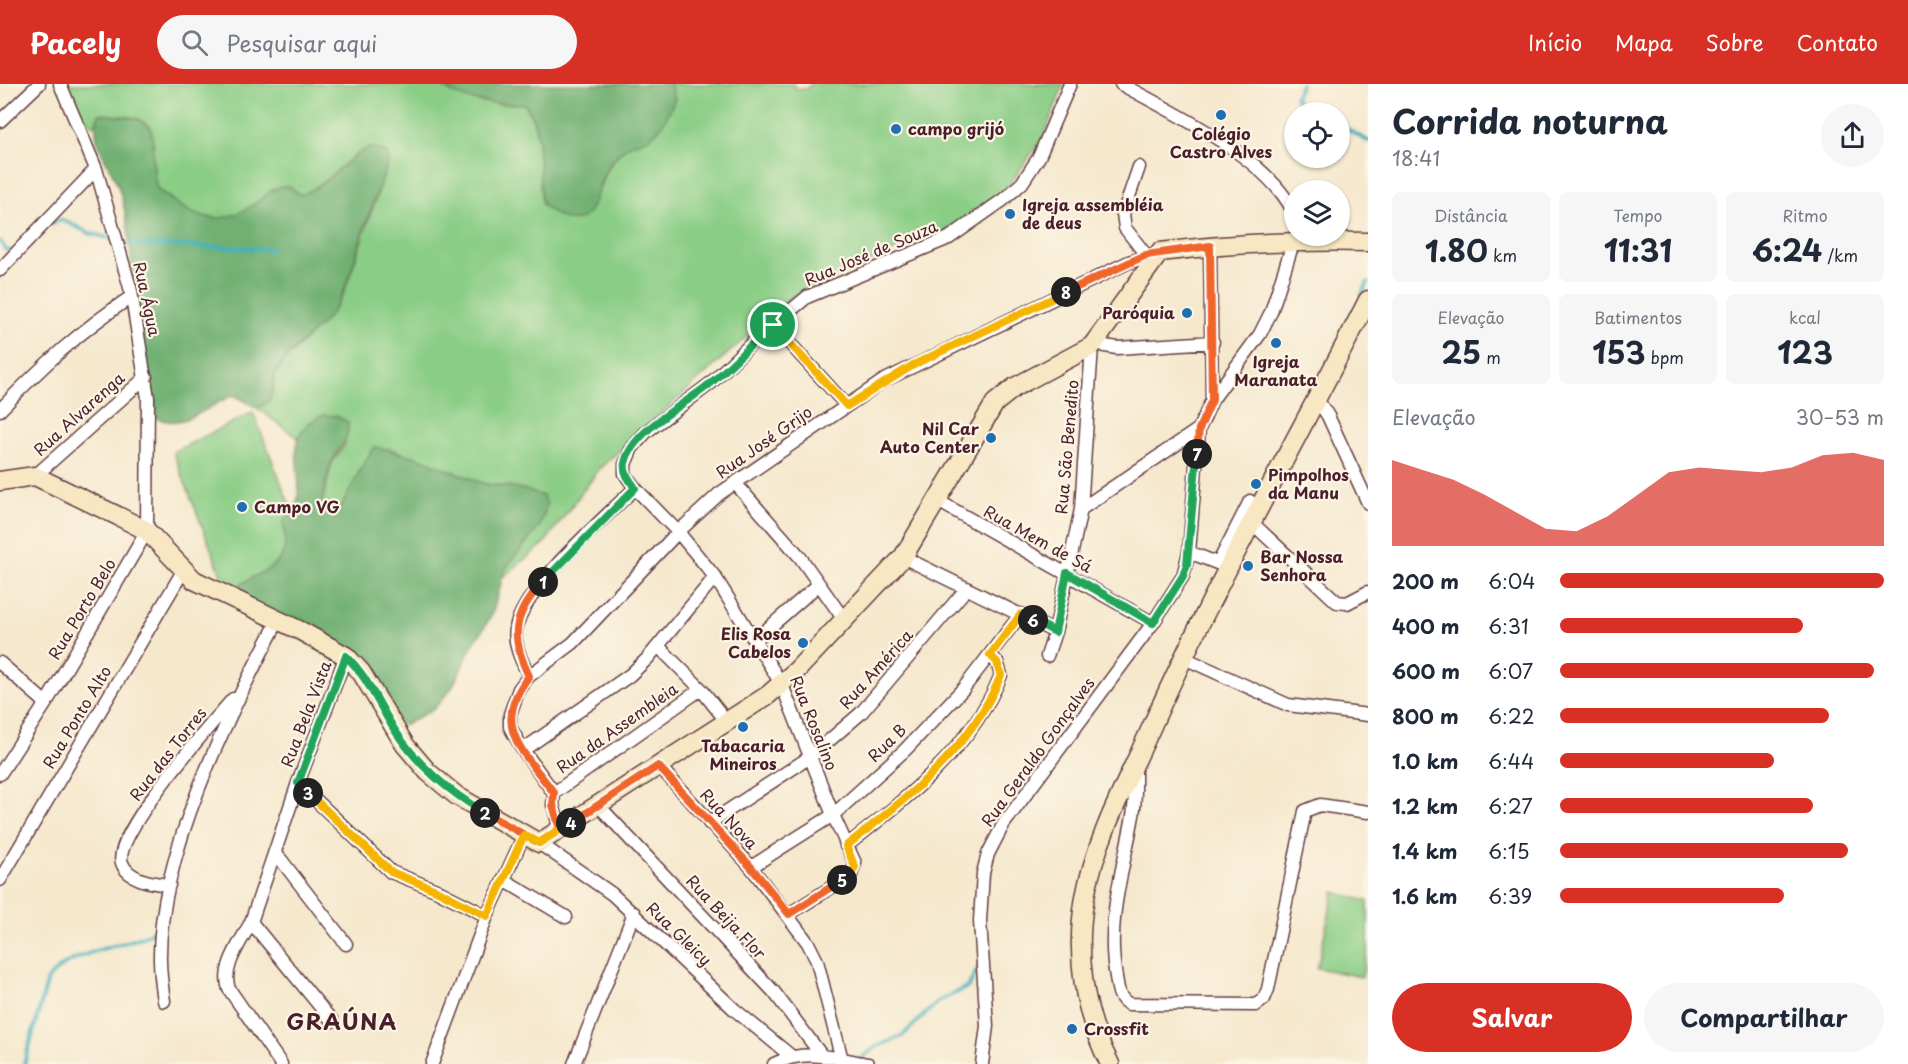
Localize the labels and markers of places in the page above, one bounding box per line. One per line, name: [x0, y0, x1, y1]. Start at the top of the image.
marker: Colégio Castro Alves: [1214, 108, 1228, 122]
place label: campo grijó: [908, 116, 1004, 140]
place label: Colégio Castro Alves: [1170, 121, 1273, 163]
marker: campo grijó: [889, 122, 903, 136]
place label: Igreja assembléia de deus: [1022, 192, 1164, 234]
marker: Igreja assembléia de deus: [1003, 207, 1017, 221]
pin: 8: [1051, 277, 1081, 307]
pin: [747, 299, 798, 350]
place label: Paróquia: [1102, 300, 1175, 324]
marker: Paróquia: [1180, 306, 1194, 320]
marker: Igreja Maranata: [1269, 336, 1283, 350]
place label: Igreja Maranata: [1234, 349, 1318, 391]
place label: Nil Car Auto Center: [880, 416, 980, 458]
marker: Nil Car Auto Center: [984, 431, 998, 445]
pin: 7: [1182, 439, 1212, 469]
place label: Pimpolhos da Manu: [1268, 462, 1349, 504]
marker: Pimpolhos da Manu: [1249, 477, 1263, 491]
place label: Campo VG: [254, 494, 340, 518]
marker: Campo VG: [235, 500, 249, 514]
place label: Bar Nossa Senhora: [1260, 544, 1344, 586]
marker: Bar Nossa Senhora: [1241, 559, 1255, 573]
pin: 1: [528, 567, 558, 597]
pin: 6: [1018, 605, 1048, 635]
place label: Elis Rosa Cabelos: [721, 621, 791, 663]
marker: Elis Rosa Cabelos: [796, 636, 810, 650]
marker: Tabacaria Mineiros: [736, 720, 750, 734]
place label: Tabacaria Mineiros: [701, 733, 785, 775]
pin: 3: [293, 778, 323, 808]
pin: 2: [470, 798, 500, 828]
pin: 4: [556, 808, 586, 838]
pin: 5: [827, 865, 857, 895]
place label: Crossfit: [1084, 1016, 1149, 1040]
marker: Crossfit: [1065, 1022, 1079, 1036]

